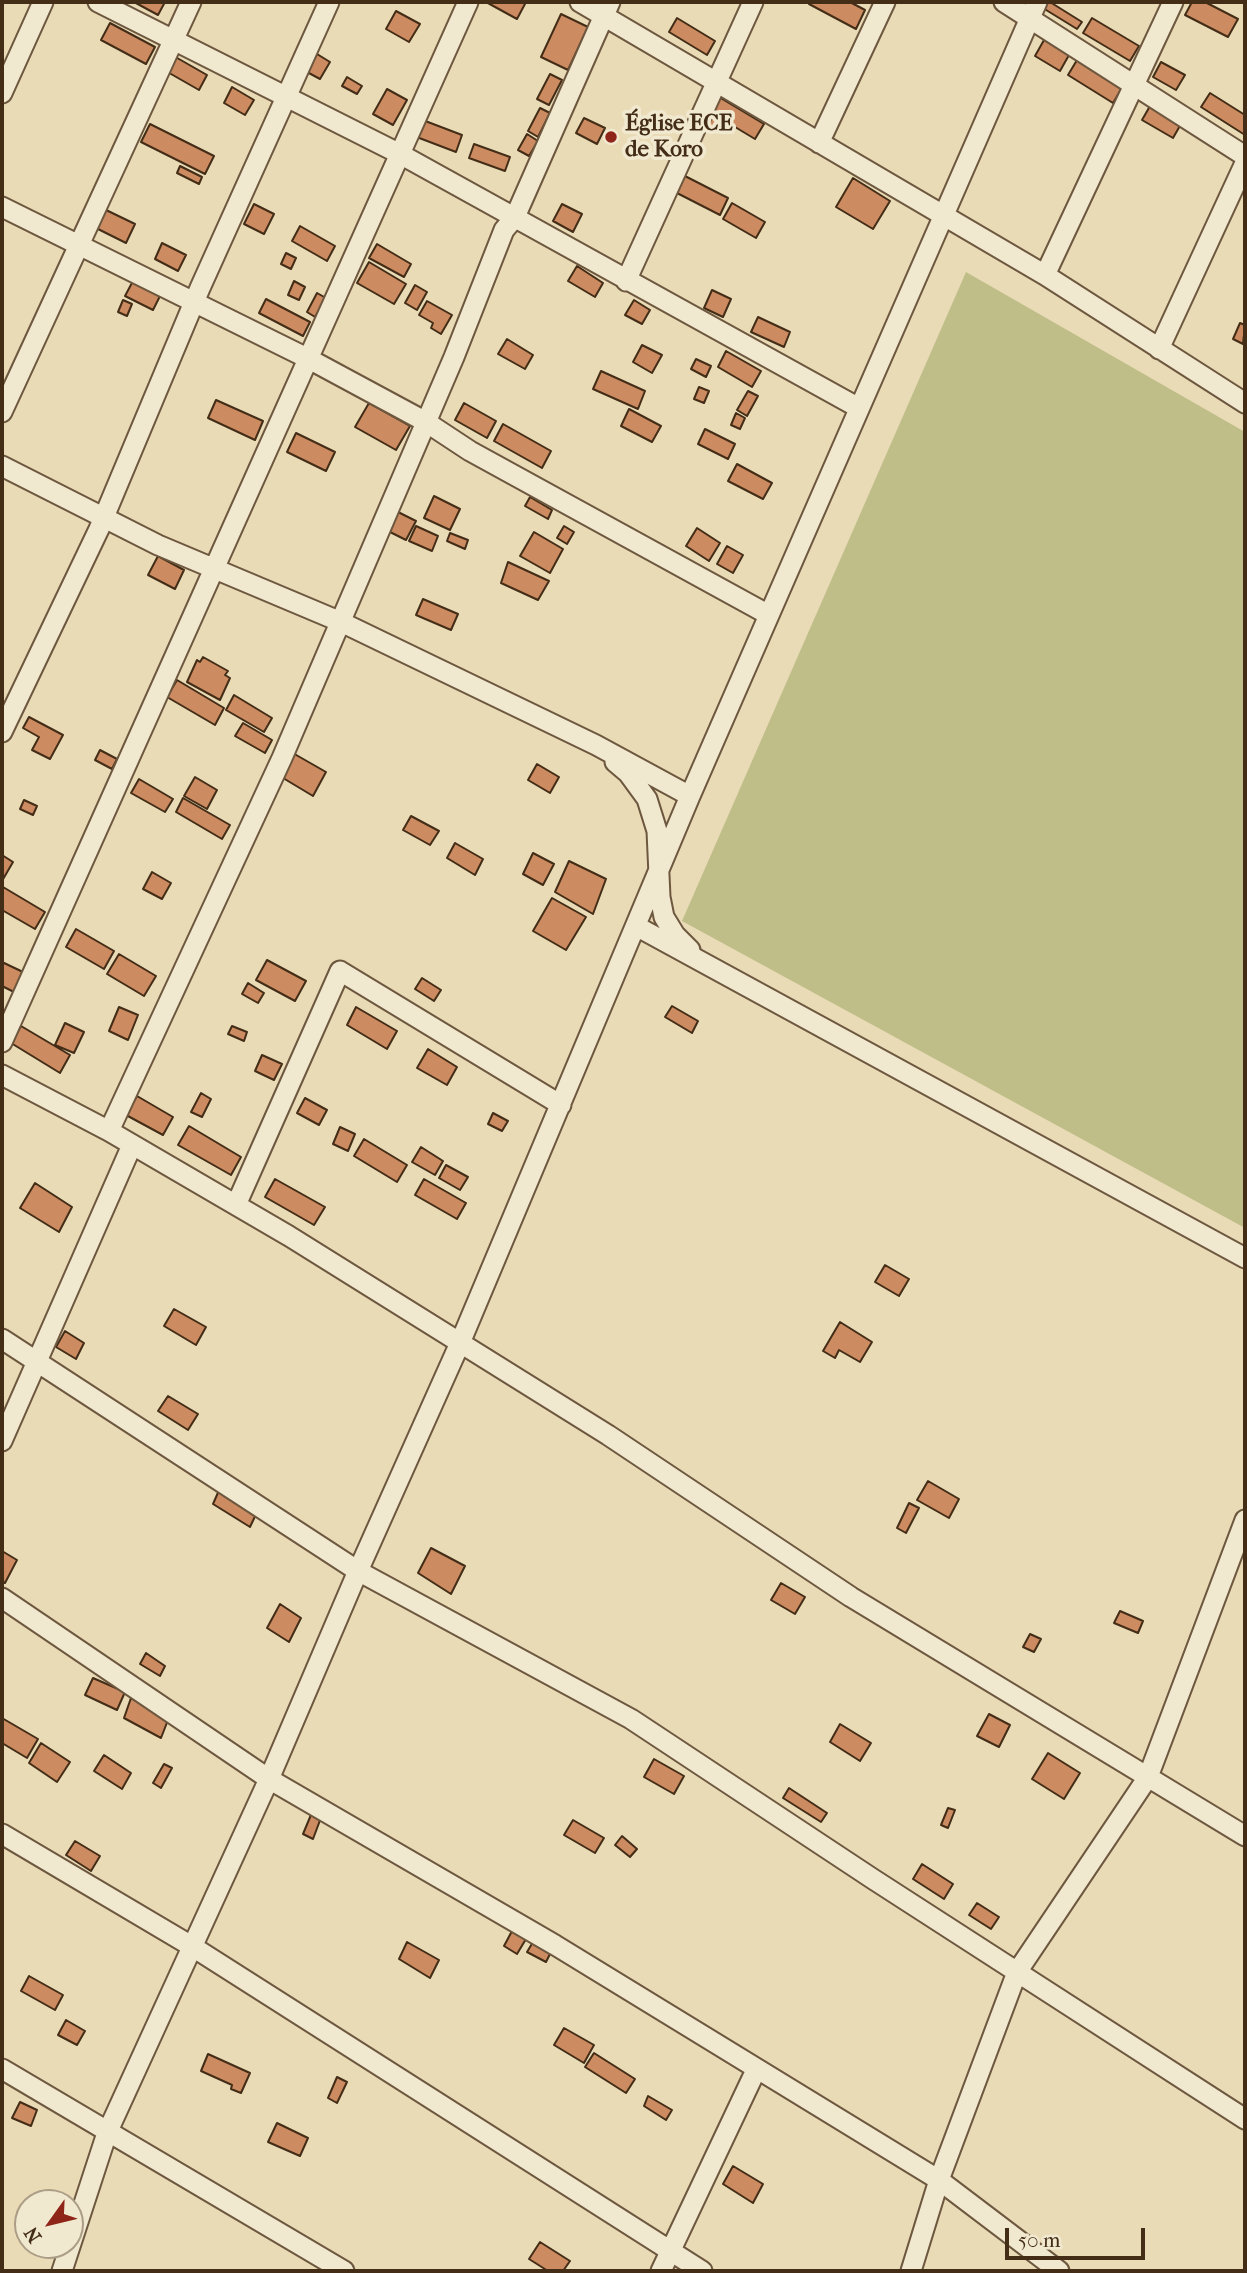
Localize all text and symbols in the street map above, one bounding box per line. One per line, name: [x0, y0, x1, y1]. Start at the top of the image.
place label: Église ECE de Koro: [625, 110, 733, 164]
marker: Église ECE de Koro: [603, 129, 619, 145]
north arrow: [14, 2189, 84, 2259]
scale bar: [1009, 2214, 1149, 2258]
text: N: [20, 2223, 46, 2247]
text: 50 m: [1018, 2228, 1061, 2252]

